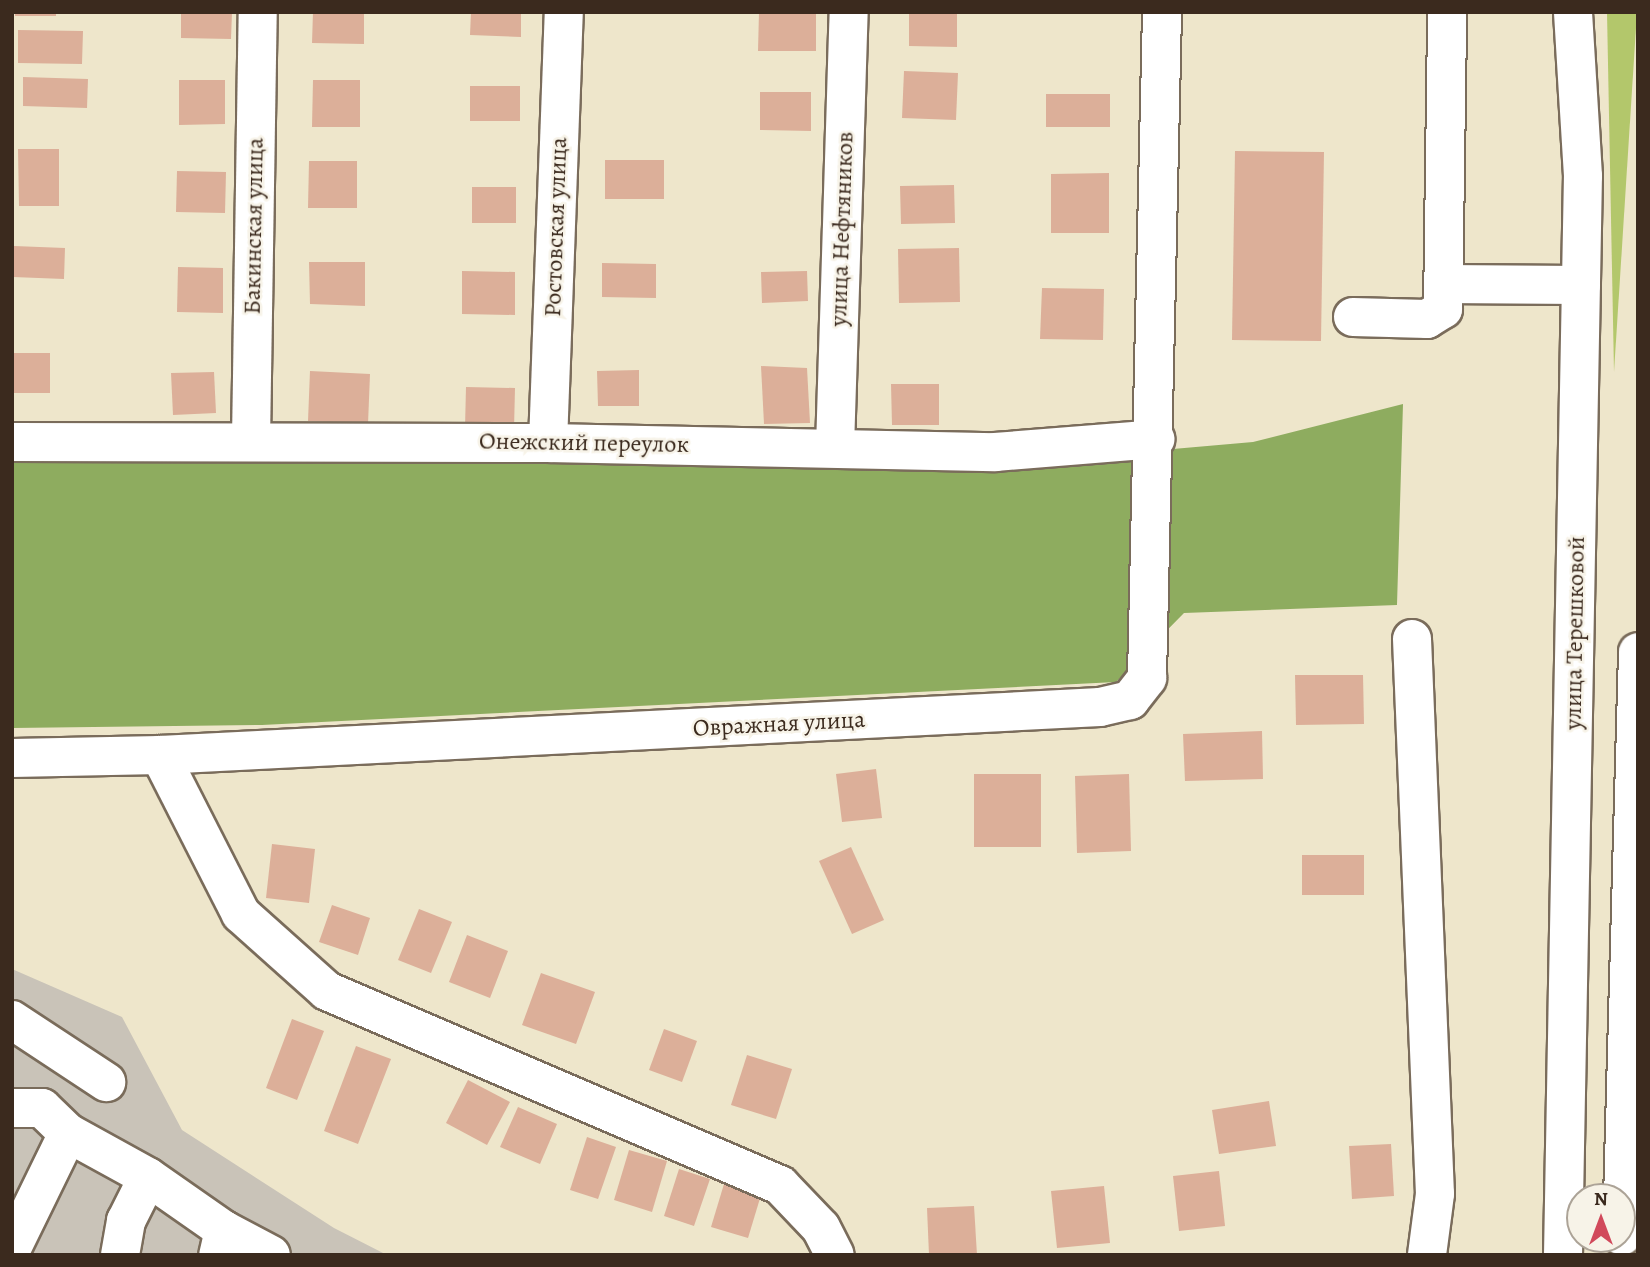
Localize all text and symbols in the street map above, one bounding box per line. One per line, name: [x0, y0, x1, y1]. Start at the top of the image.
street label: улица Нефтяников: [824, 131, 860, 327]
street label: Бакинская улица: [238, 137, 270, 315]
street label: Ростовская улица: [538, 137, 574, 317]
street label: Онежский переулок: [479, 427, 689, 459]
street label: улица Терешковой: [1559, 536, 1591, 730]
street label: Овражная улица: [692, 705, 866, 743]
north arrow: [1566, 1183, 1636, 1253]
text: N: [1594, 1186, 1608, 1212]

